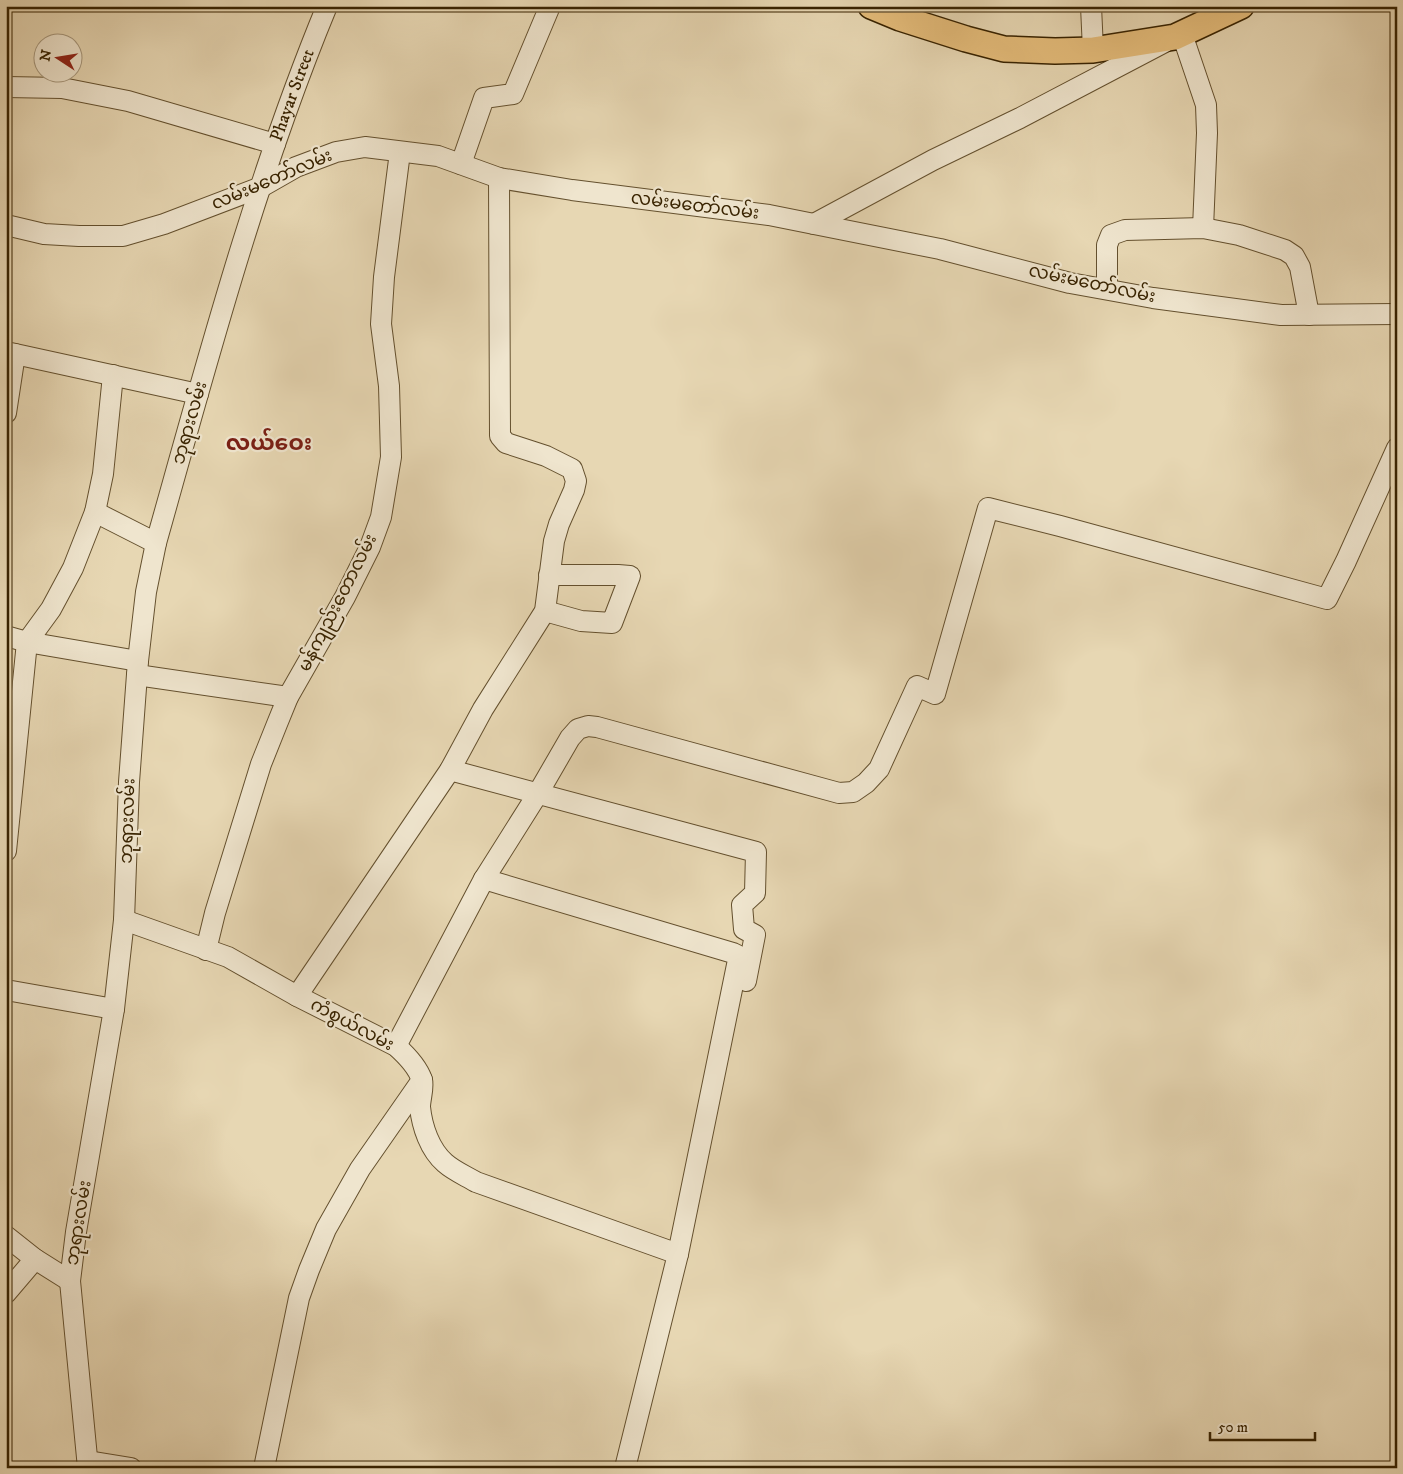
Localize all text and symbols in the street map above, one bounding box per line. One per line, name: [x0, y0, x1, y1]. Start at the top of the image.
north arrow: [32, 32, 82, 82]
street label: Phayar Street: [266, 46, 320, 145]
text: N: [36, 48, 56, 63]
street label: လမ်းမတော်လမ်း: [207, 142, 336, 215]
street label: လမ်းမတော်လမ်း: [630, 184, 761, 225]
street label: လမ်းမတော်လမ်း: [1027, 257, 1158, 308]
street label: ဘုရားလမ်း: [165, 378, 215, 468]
district label: လယ်ဝေး: [226, 427, 312, 457]
street label: မန်ကျည်းတောလမ်း: [291, 529, 385, 677]
street label: ဘုရားလမ်း: [113, 778, 143, 864]
street label: ကံစွယ်လမ်း: [305, 991, 399, 1059]
street label: ဘုရားလမ်း: [58, 1178, 100, 1268]
scale bar: [1210, 1409, 1316, 1441]
text: 50 m: [1218, 1418, 1248, 1437]

